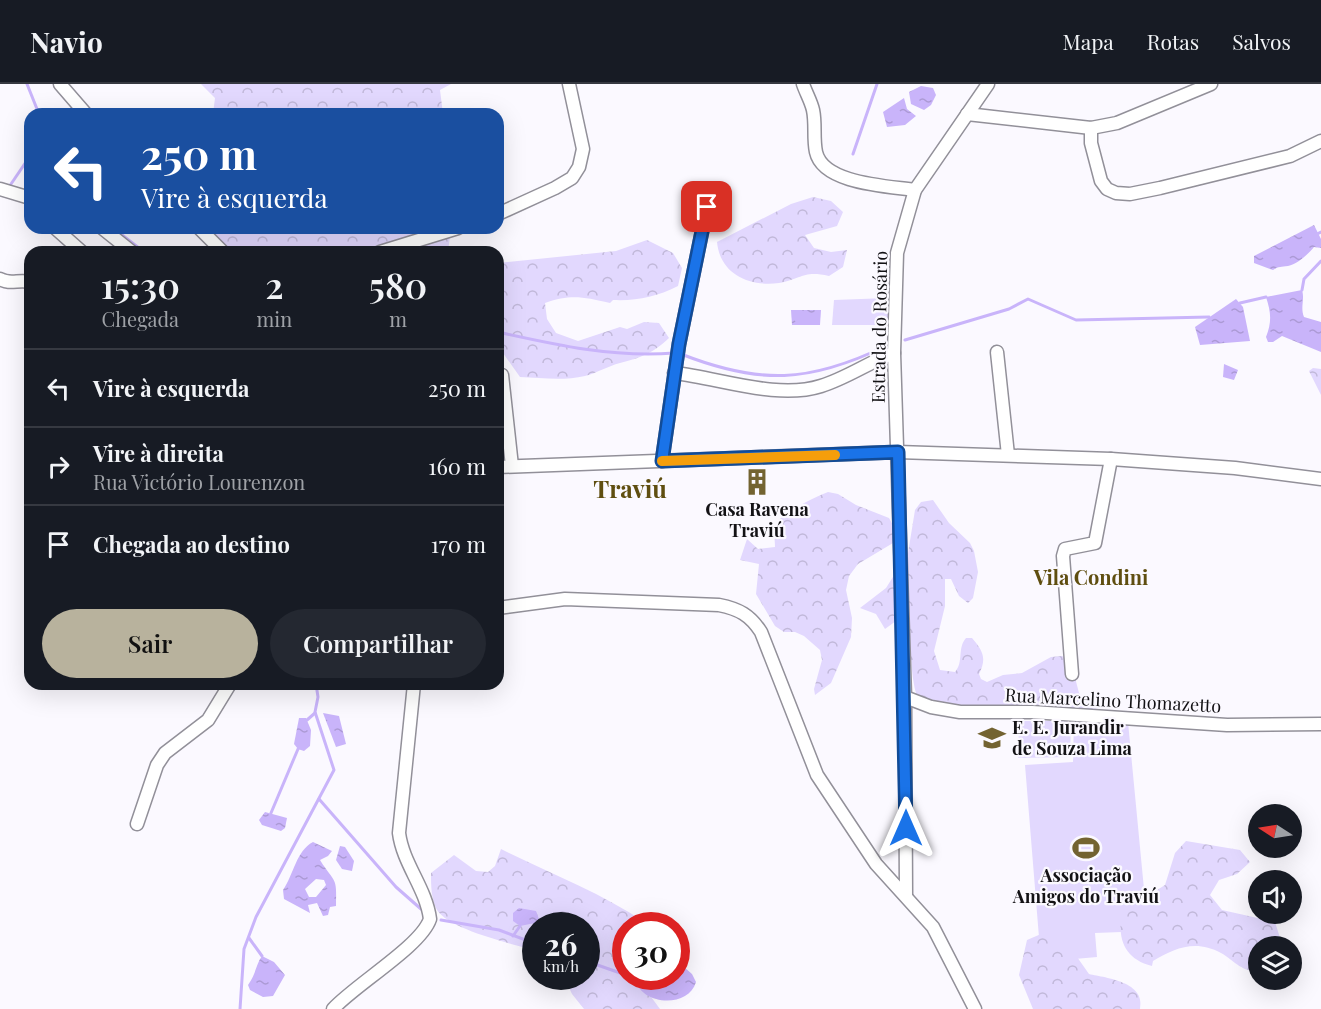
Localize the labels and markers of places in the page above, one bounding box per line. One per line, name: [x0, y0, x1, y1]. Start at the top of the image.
pin: [681, 181, 732, 232]
building icon: Casa Ravena Traviú: [742, 467, 772, 497]
place label: Casa Ravena Traviú: [705, 497, 809, 542]
place label: E. E. Jurandir de Souza Lima: [1012, 715, 1133, 760]
school or university icon: E. E. Jurandir de Souza Lima: [977, 723, 1007, 753]
sports icon: Associação Amigos do Traviú: [1071, 833, 1101, 863]
place label: Associação Amigos do Traviú: [1012, 863, 1159, 908]

